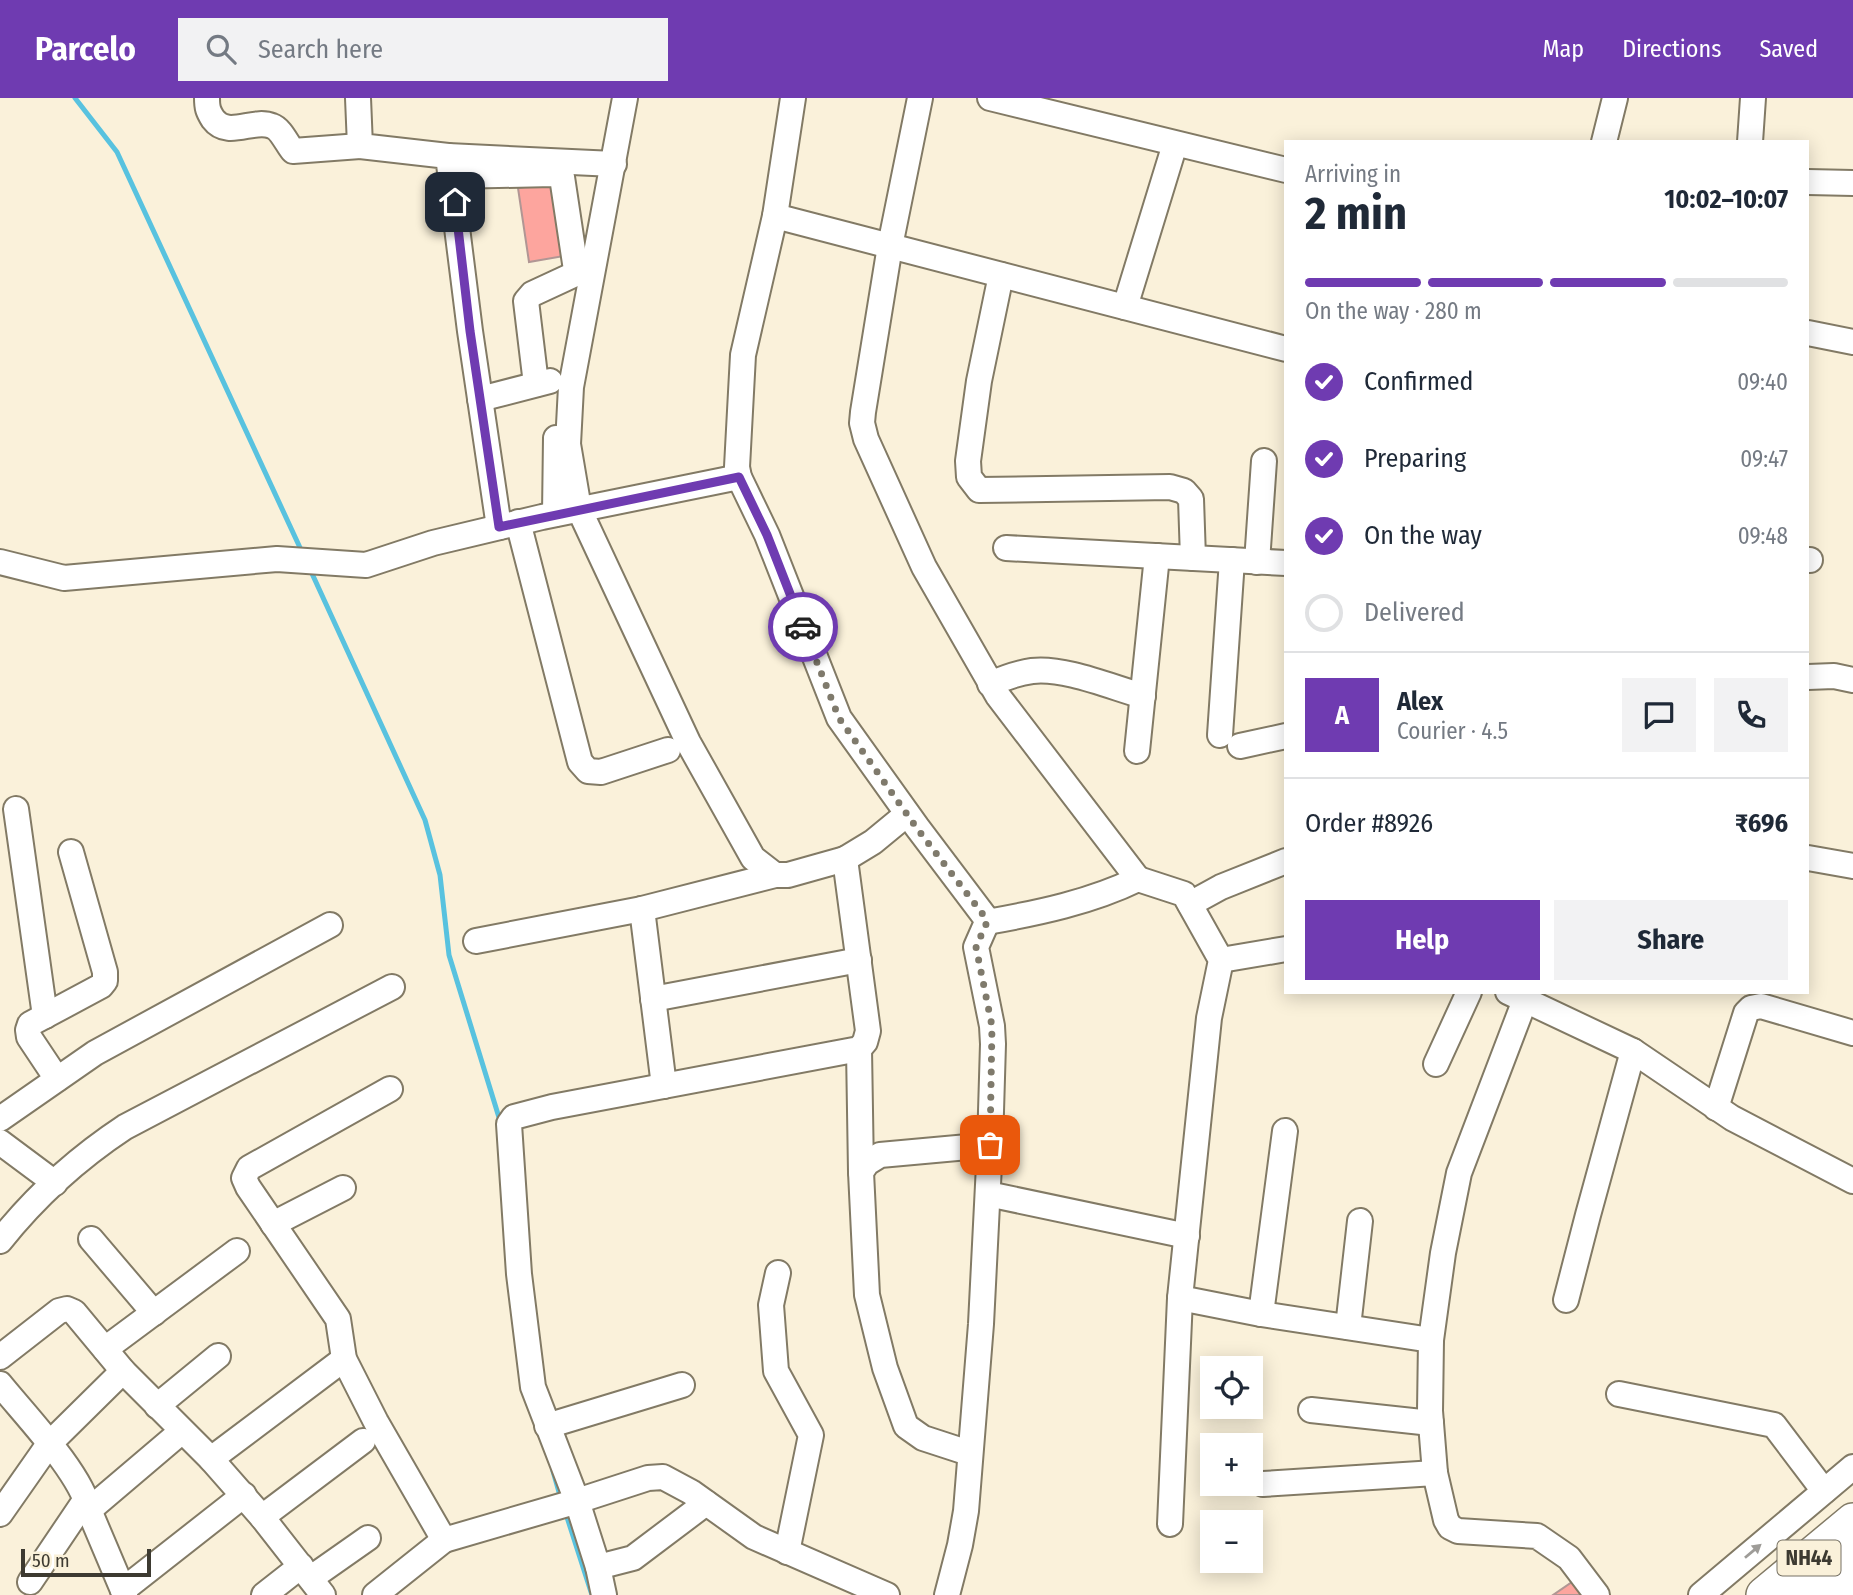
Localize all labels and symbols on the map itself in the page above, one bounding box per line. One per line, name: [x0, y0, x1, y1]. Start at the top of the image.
pin: [425, 172, 485, 232]
courier: [768, 592, 838, 662]
pin: [960, 1115, 1020, 1175]
road number: NH44: [1778, 1540, 1840, 1576]
one-way arrow: [1745, 1544, 1762, 1559]
scale bar: [21, 1546, 150, 1578]

